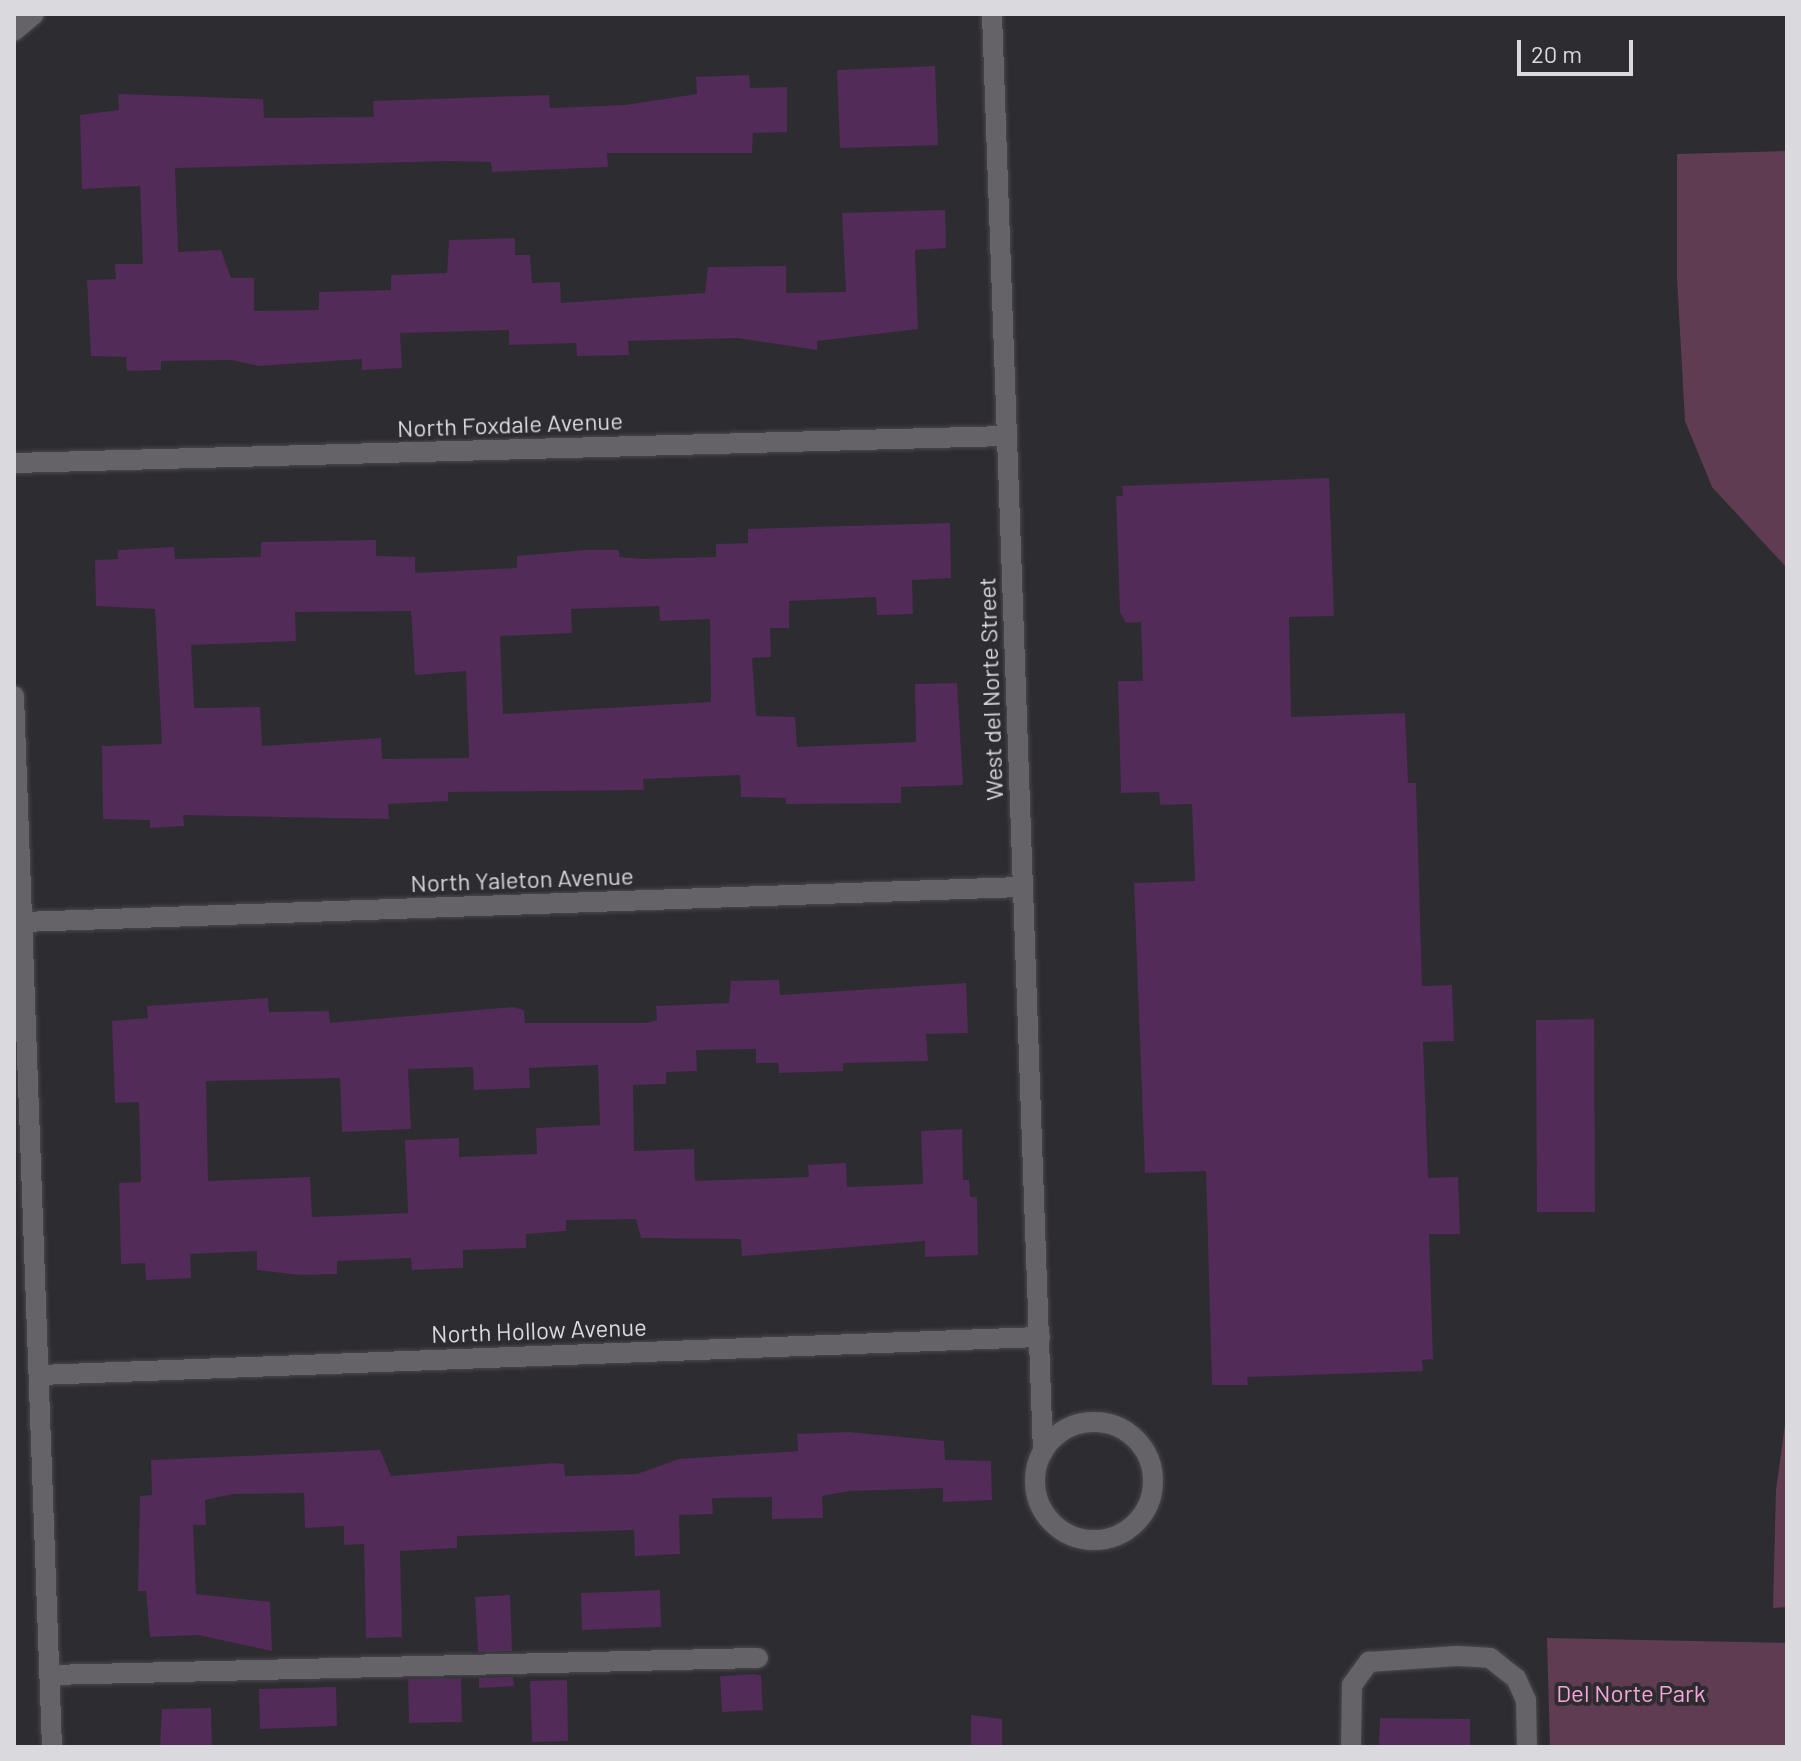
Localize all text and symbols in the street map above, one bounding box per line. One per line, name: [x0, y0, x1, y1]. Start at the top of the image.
scale bar: [1521, 24, 1637, 74]
text: 20 m: [1531, 39, 1582, 68]
street label: North Foxdale Avenue: [397, 406, 623, 442]
street label: West del Norte Street: [972, 577, 1008, 801]
street label: North Yaleton Avenue: [410, 861, 634, 897]
street label: North Hollow Avenue: [431, 1312, 647, 1348]
park label: Del Norte Park: [1556, 1679, 1706, 1707]

